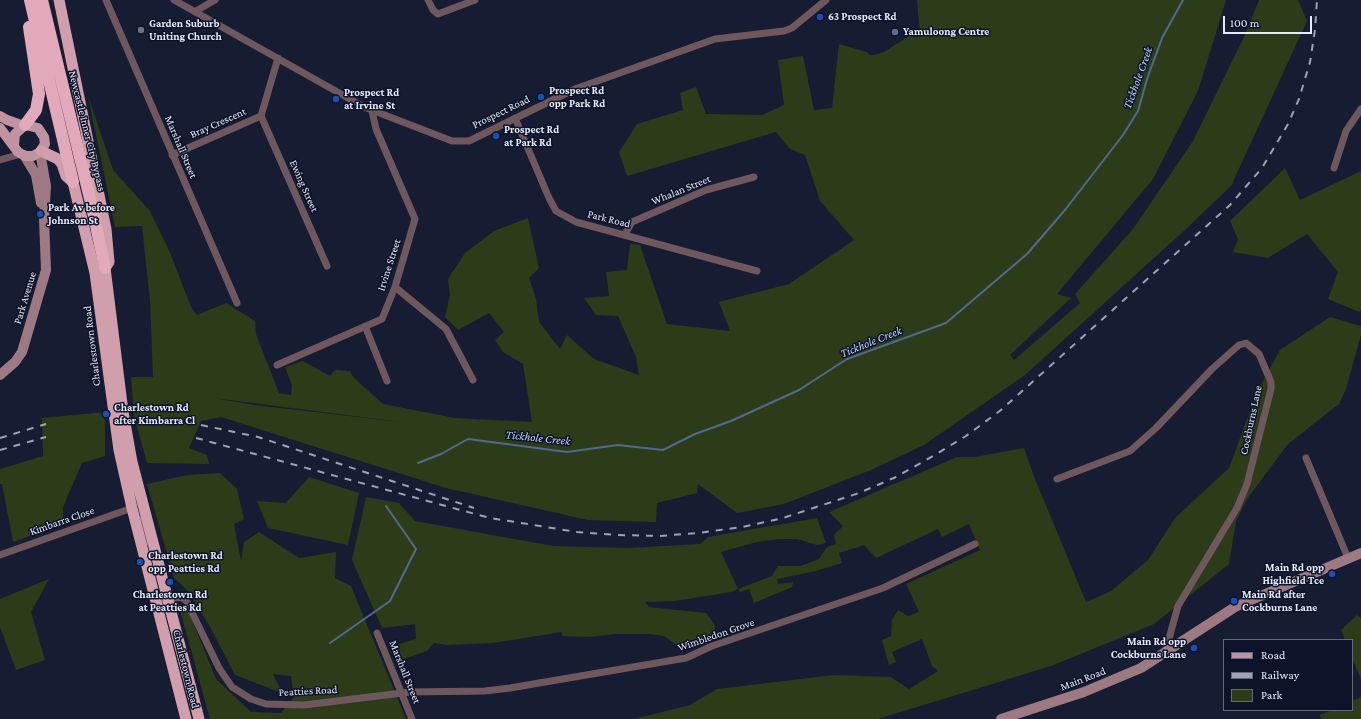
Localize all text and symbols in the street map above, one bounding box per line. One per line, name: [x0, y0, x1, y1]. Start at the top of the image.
scale bar: [1225, 8, 1314, 34]
place label: 63 Prospect Rd: [828, 10, 896, 24]
marker: 63 Prospect Rd: [815, 12, 825, 22]
text: 100 m: [1230, 16, 1259, 30]
place label: Garden Suburb Uniting Church: [149, 17, 222, 43]
marker: Garden Suburb Uniting Church: [136, 25, 146, 35]
place label: Yamuloong Centre: [903, 25, 989, 39]
marker: Yamuloong Centre: [890, 27, 900, 37]
water label: Tickhole Creek: [1120, 45, 1156, 111]
street label: Newcastle Inner City Bypass: [66, 69, 108, 193]
place label: Prospect Rd opp Park Rd: [549, 84, 605, 110]
place label: Prospect Rd at Irvine St: [344, 86, 399, 112]
street label: Prospect Road: [470, 92, 532, 132]
marker: Prospect Rd opp Park Rd: [536, 92, 546, 102]
marker: Prospect Rd at Irvine St: [331, 94, 341, 104]
street label: Bray Crescent: [188, 105, 248, 141]
street label: Marshall Street: [162, 114, 200, 180]
place label: Prospect Rd at Park Rd: [504, 123, 559, 149]
marker: Prospect Rd at Park Rd: [491, 131, 501, 141]
street label: Ewing Street: [287, 158, 321, 214]
street label: Whalan Street: [649, 172, 713, 208]
place label: Park Av before Johnson St: [48, 201, 115, 227]
street label: Park Road: [586, 207, 632, 231]
marker: Park Av before Johnson St: [35, 209, 45, 219]
street label: Irvine Street: [374, 237, 404, 293]
street label: Park Avenue: [11, 270, 39, 326]
street label: Charlestown Road: [81, 305, 103, 387]
water label: Tickhole Creek: [838, 323, 904, 361]
street label: Cockburns Lane: [1237, 384, 1265, 456]
place label: Charlestown Rd after Kimbarra Cl: [114, 401, 195, 427]
marker: Charlestown Rd after Kimbarra Cl: [101, 409, 111, 419]
water label: Tickhole Creek: [505, 427, 571, 449]
street label: Kimbarra Close: [28, 504, 96, 538]
place label: Charlestown Rd opp Peatties Rd: [148, 549, 223, 575]
marker: Charlestown Rd opp Peatties Rd: [135, 557, 145, 567]
place label: Main Rd opp Highfield Tce: [1262, 561, 1324, 587]
marker: Main Rd opp Highfield Tce: [1327, 569, 1337, 579]
marker: Charlestown Rd at Peatties Rd: [165, 577, 175, 587]
place label: Charlestown Rd at Peatties Rd: [133, 588, 207, 614]
place label: Main Rd after Cockburns Lane: [1242, 588, 1317, 614]
marker: Main Rd after Cockburns Lane: [1229, 596, 1239, 606]
street label: Wimbledon Grove: [676, 616, 756, 654]
street label: Charlestown Road: [170, 628, 202, 710]
place label: Main Rd opp Cockburns Lane: [1111, 635, 1186, 661]
street label: Marshall Street: [386, 638, 424, 706]
legend: [1223, 639, 1353, 711]
marker: Main Rd opp Cockburns Lane: [1189, 643, 1199, 653]
text: Road: [1261, 648, 1285, 662]
street label: Main Road: [1059, 664, 1107, 694]
text: Railway: [1261, 668, 1299, 682]
street label: Peatties Road: [278, 683, 338, 699]
text: Park: [1261, 688, 1282, 702]

